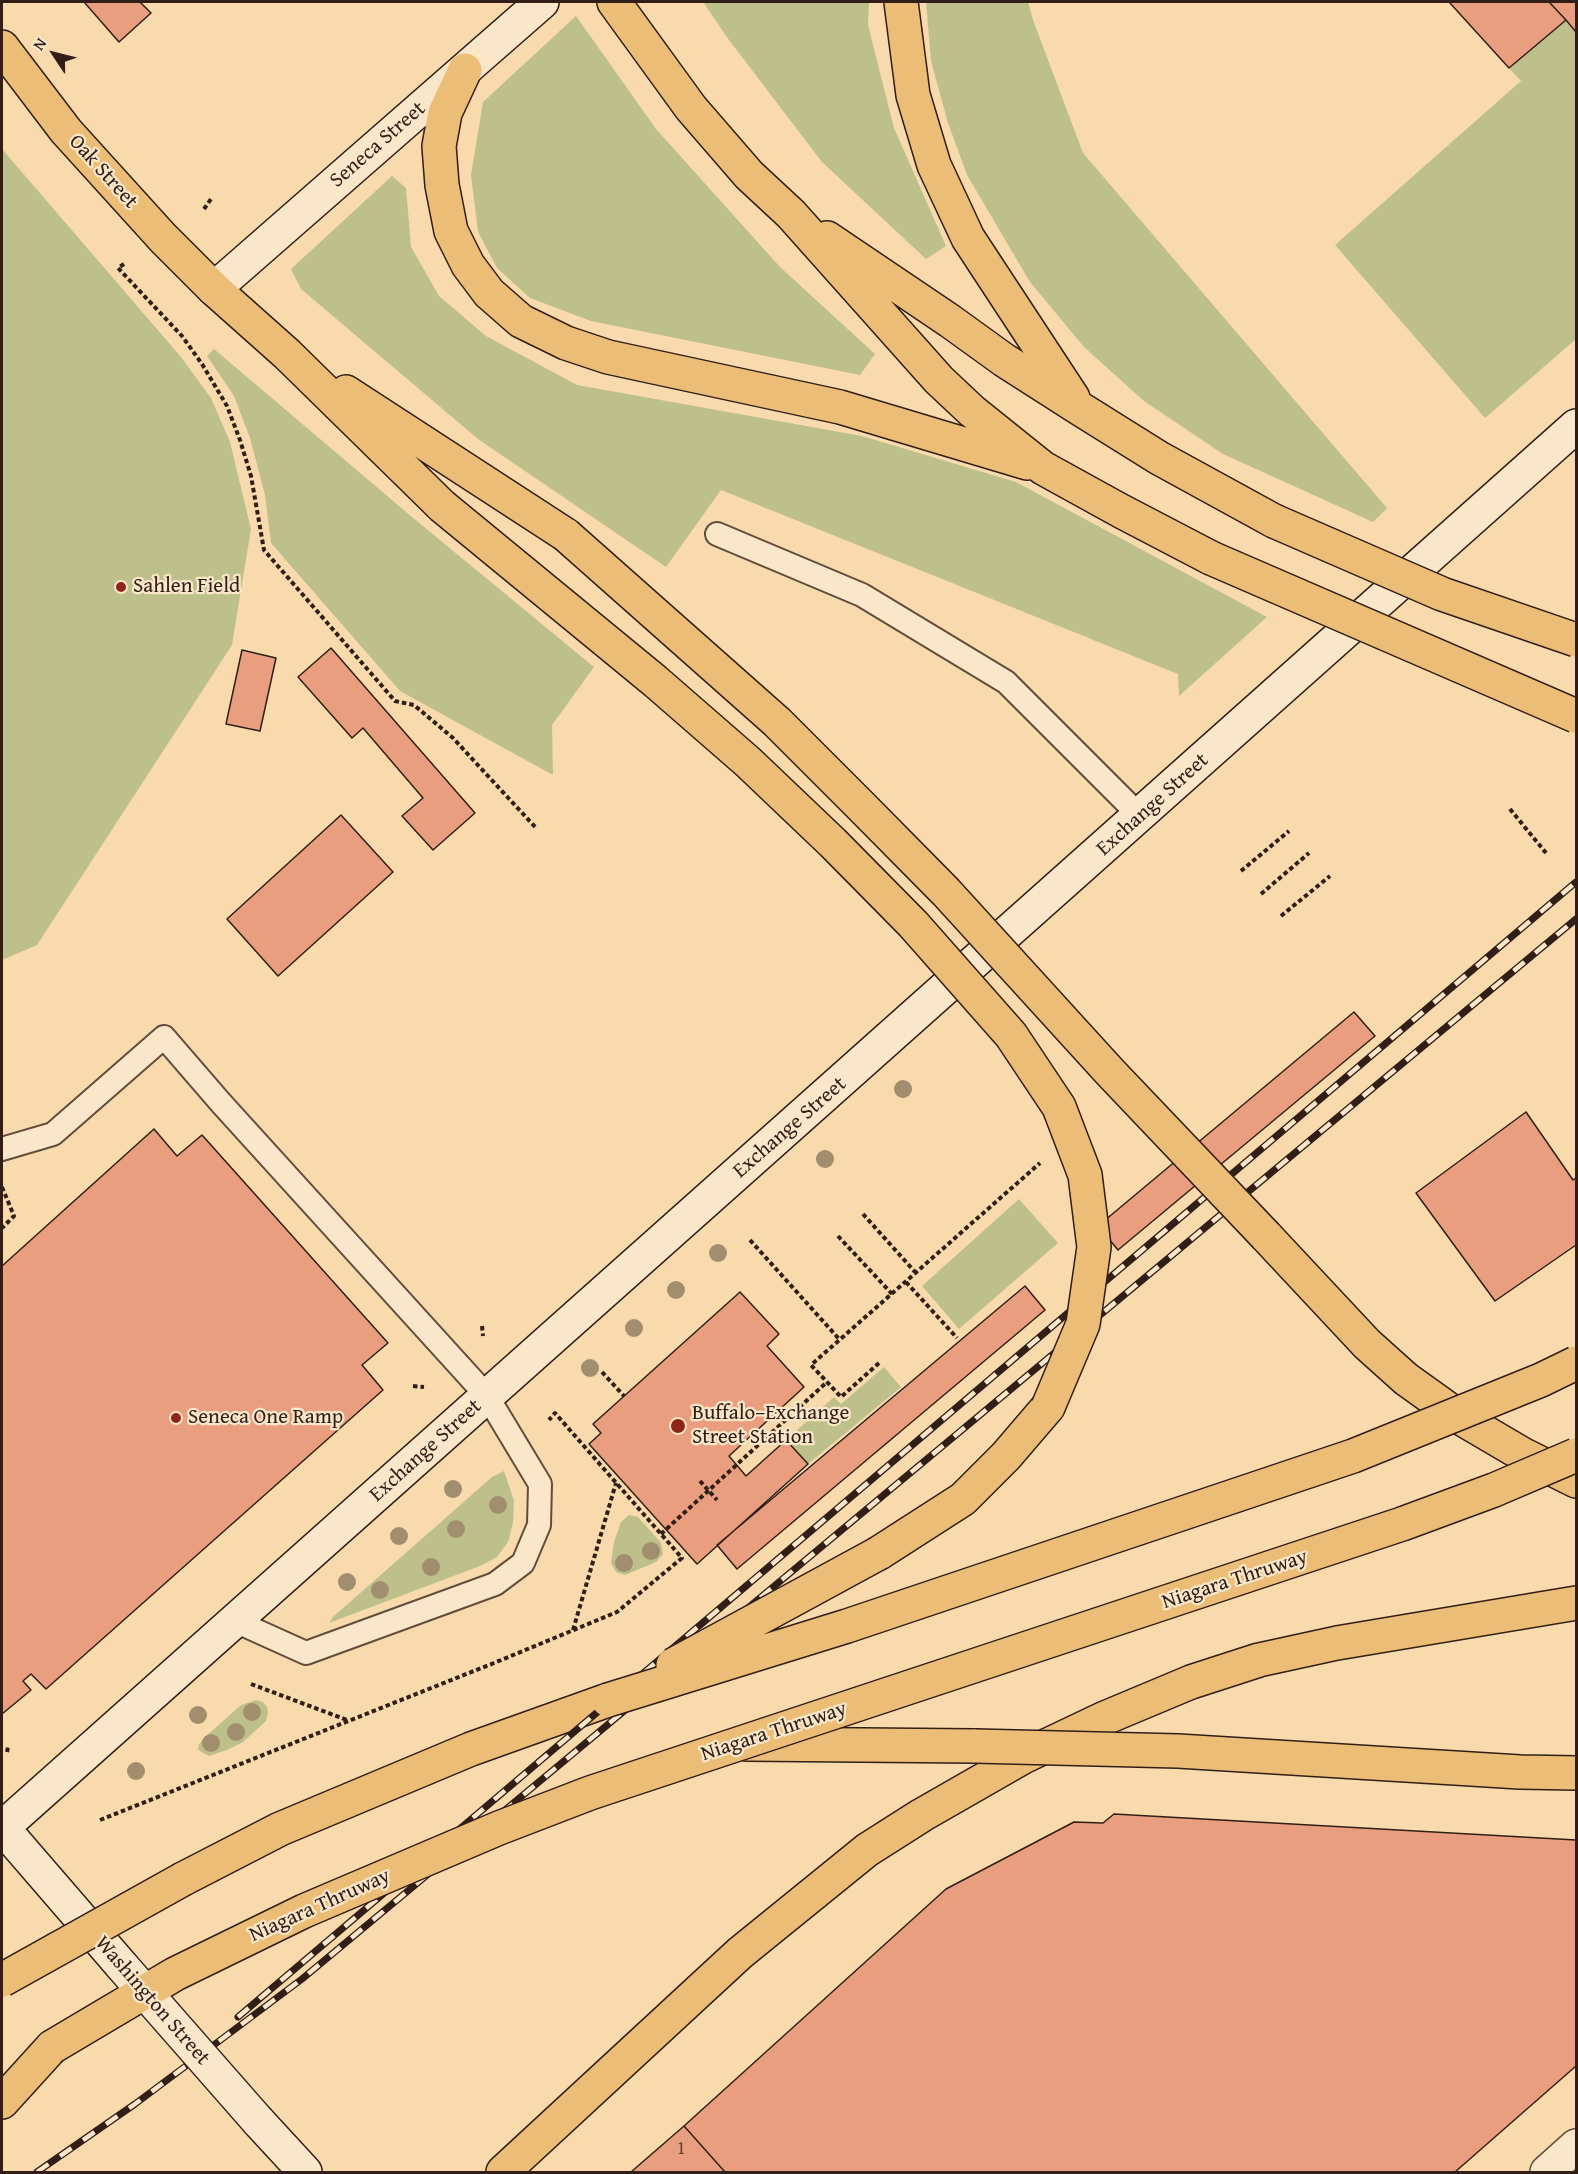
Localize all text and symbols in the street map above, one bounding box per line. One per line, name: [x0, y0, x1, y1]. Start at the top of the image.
north arrow: [24, 24, 84, 84]
text: N: [26, 32, 52, 55]
street label: Seneca Street: [325, 97, 431, 193]
street label: Oak Street: [63, 130, 143, 214]
place label: Sahlen Field: [133, 574, 240, 600]
marker: Sahlen Field: [114, 580, 128, 594]
street label: Exchange Street: [1092, 748, 1214, 862]
street label: Exchange Street: [728, 1072, 852, 1184]
street label: Exchange Street: [365, 1394, 487, 1508]
place label: Buffalo–Exchange Street Station: [692, 1401, 849, 1451]
place label: Seneca One Ramp: [188, 1405, 343, 1431]
marker: Seneca One Ramp: [169, 1411, 183, 1425]
marker: Buffalo–Exchange Street Station: [669, 1417, 687, 1435]
street label: Niagara Thruway: [1159, 1545, 1311, 1615]
street label: Niagara Thruway: [698, 1697, 850, 1767]
street label: Niagara Thruway: [246, 1864, 394, 1948]
street label: Washington Street: [89, 1931, 215, 2071]
house number: 1: [677, 2138, 685, 2160]

